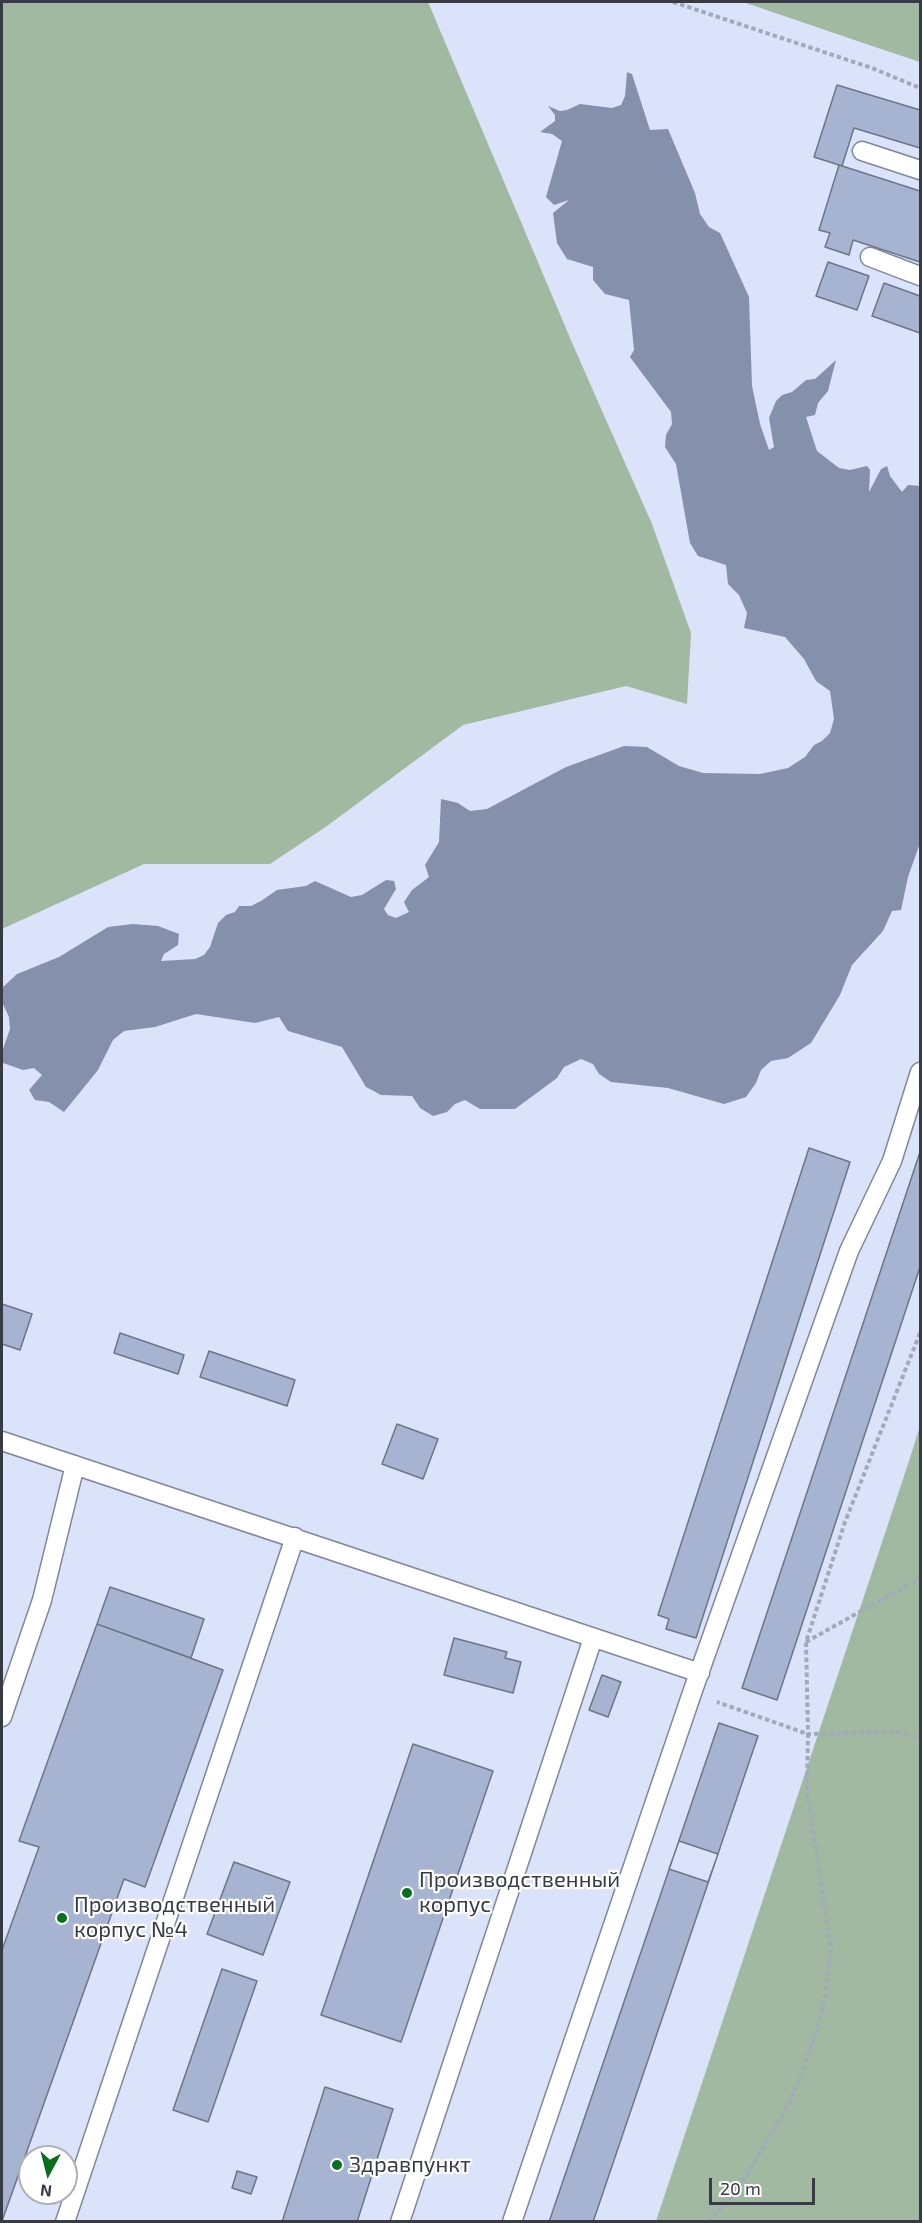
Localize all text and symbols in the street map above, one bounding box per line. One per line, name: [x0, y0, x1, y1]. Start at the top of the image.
place label: Производственный корпус: [419, 1867, 620, 1918]
marker: Производственный корпус: [400, 1886, 414, 1900]
place label: Производственный корпус №4: [74, 1892, 275, 1944]
marker: Производственный корпус №4: [55, 1911, 69, 1925]
north arrow: [18, 2145, 78, 2205]
place label: Здравпункт: [349, 2152, 471, 2178]
marker: Здравпункт: [330, 2158, 344, 2172]
scale bar: [712, 2166, 818, 2204]
text: 20 m: [720, 2177, 761, 2199]
text: N: [39, 2181, 53, 2202]

